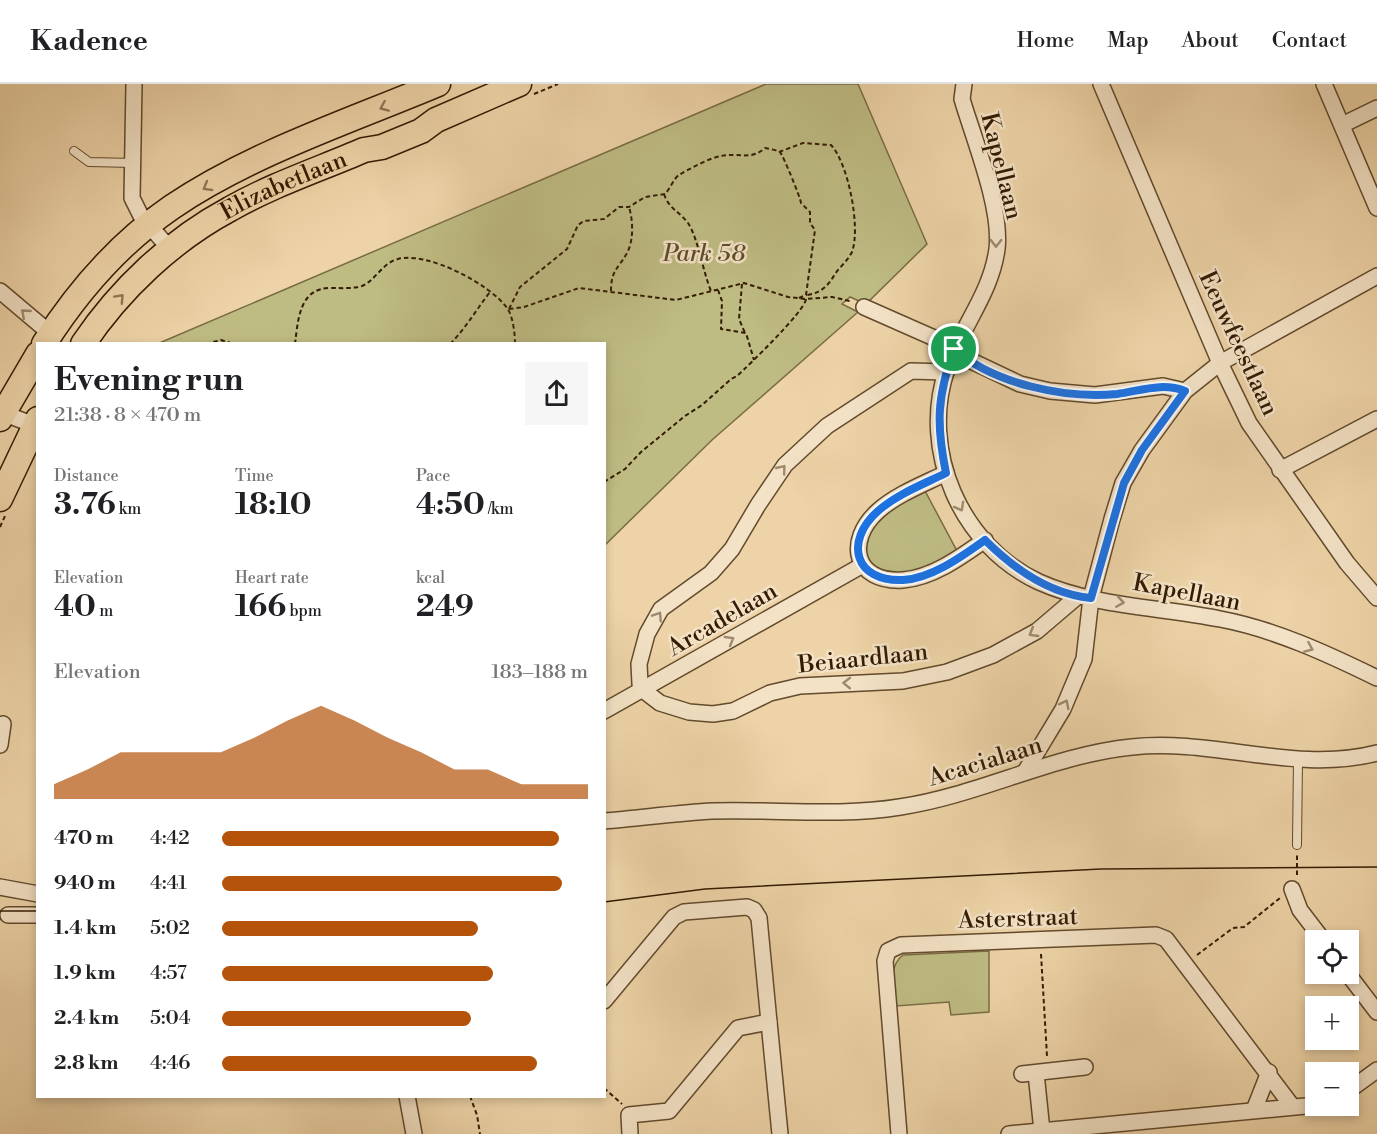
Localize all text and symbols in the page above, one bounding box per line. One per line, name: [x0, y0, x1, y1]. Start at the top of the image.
text: Kadence: [30, 24, 148, 59]
text: Home: [1017, 28, 1074, 54]
text: Map: [1107, 28, 1149, 54]
text: About: [1182, 28, 1239, 54]
text: Contact: [1272, 28, 1347, 54]
one-way arrow: [380, 100, 391, 112]
street label: Kapellaan: [973, 110, 1029, 223]
street label: Elizabetlaan: [215, 145, 351, 227]
one-way arrow: [203, 180, 213, 191]
one-way arrow: [990, 238, 1003, 247]
park label: Park 58: [662, 239, 746, 269]
street label: Eeuwfeestlaan: [1191, 266, 1285, 421]
one-way arrow: [113, 294, 124, 305]
one-way arrow: [21, 309, 32, 320]
pin: [928, 323, 979, 374]
icon: arrive: [937, 332, 970, 365]
text: Evening run: [54, 360, 243, 401]
button: share: [525, 362, 588, 425]
text: 21:38 · 8 × 470 m: [54, 403, 201, 428]
one-way arrow: [775, 465, 786, 476]
text: Distance: [54, 466, 119, 486]
text: Time: [235, 466, 274, 486]
text: Pace: [416, 466, 450, 486]
text: 3.76: [54, 486, 116, 524]
text: 18:10: [235, 486, 312, 524]
text: 4:50: [416, 486, 485, 524]
text: km: [116, 499, 141, 519]
text: /km: [485, 499, 513, 519]
one-way arrow: [953, 501, 964, 511]
text: Elevation: [54, 568, 123, 588]
text: Heart rate: [235, 568, 309, 588]
text: kcal: [416, 568, 445, 588]
street label: Kapellaan: [1130, 568, 1243, 618]
street label: Arcadelaan: [661, 576, 783, 664]
text: 40: [54, 588, 96, 626]
text: 166: [235, 588, 286, 626]
text: 249: [416, 588, 474, 626]
one-way arrow: [1115, 596, 1125, 608]
text: m: [96, 601, 113, 621]
text: bpm: [286, 601, 322, 621]
one-way arrow: [651, 611, 662, 622]
one-way arrow: [1029, 625, 1039, 637]
one-way arrow: [724, 636, 734, 648]
street label: Beiaardlaan: [796, 637, 930, 681]
one-way arrow: [1303, 641, 1314, 653]
text: Elevation: [54, 660, 141, 685]
text: 183–188 m: [491, 660, 588, 685]
one-way arrow: [843, 677, 852, 689]
one-way arrow: [1058, 700, 1069, 710]
street label: Acacialaan: [924, 730, 1046, 794]
text: 470 m: [54, 826, 114, 851]
text: 4:42: [150, 826, 190, 851]
text: 940 m: [54, 871, 116, 896]
text: 4:41: [150, 871, 187, 896]
street label: Asterstraat: [956, 902, 1079, 936]
text: 1.4 km: [54, 916, 116, 941]
text: 5:02: [150, 916, 190, 941]
map controls: [1305, 930, 1359, 1116]
button: locate: [1305, 930, 1359, 984]
text: 1.9 km: [54, 961, 116, 986]
text: 4:57: [150, 961, 187, 986]
button: +: [1305, 996, 1359, 1050]
text: 2.4 km: [54, 1006, 119, 1031]
text: 5:04: [150, 1006, 191, 1031]
text: 2.8 km: [54, 1051, 118, 1076]
text: 4:46: [150, 1051, 190, 1076]
button: −: [1305, 1062, 1359, 1116]

